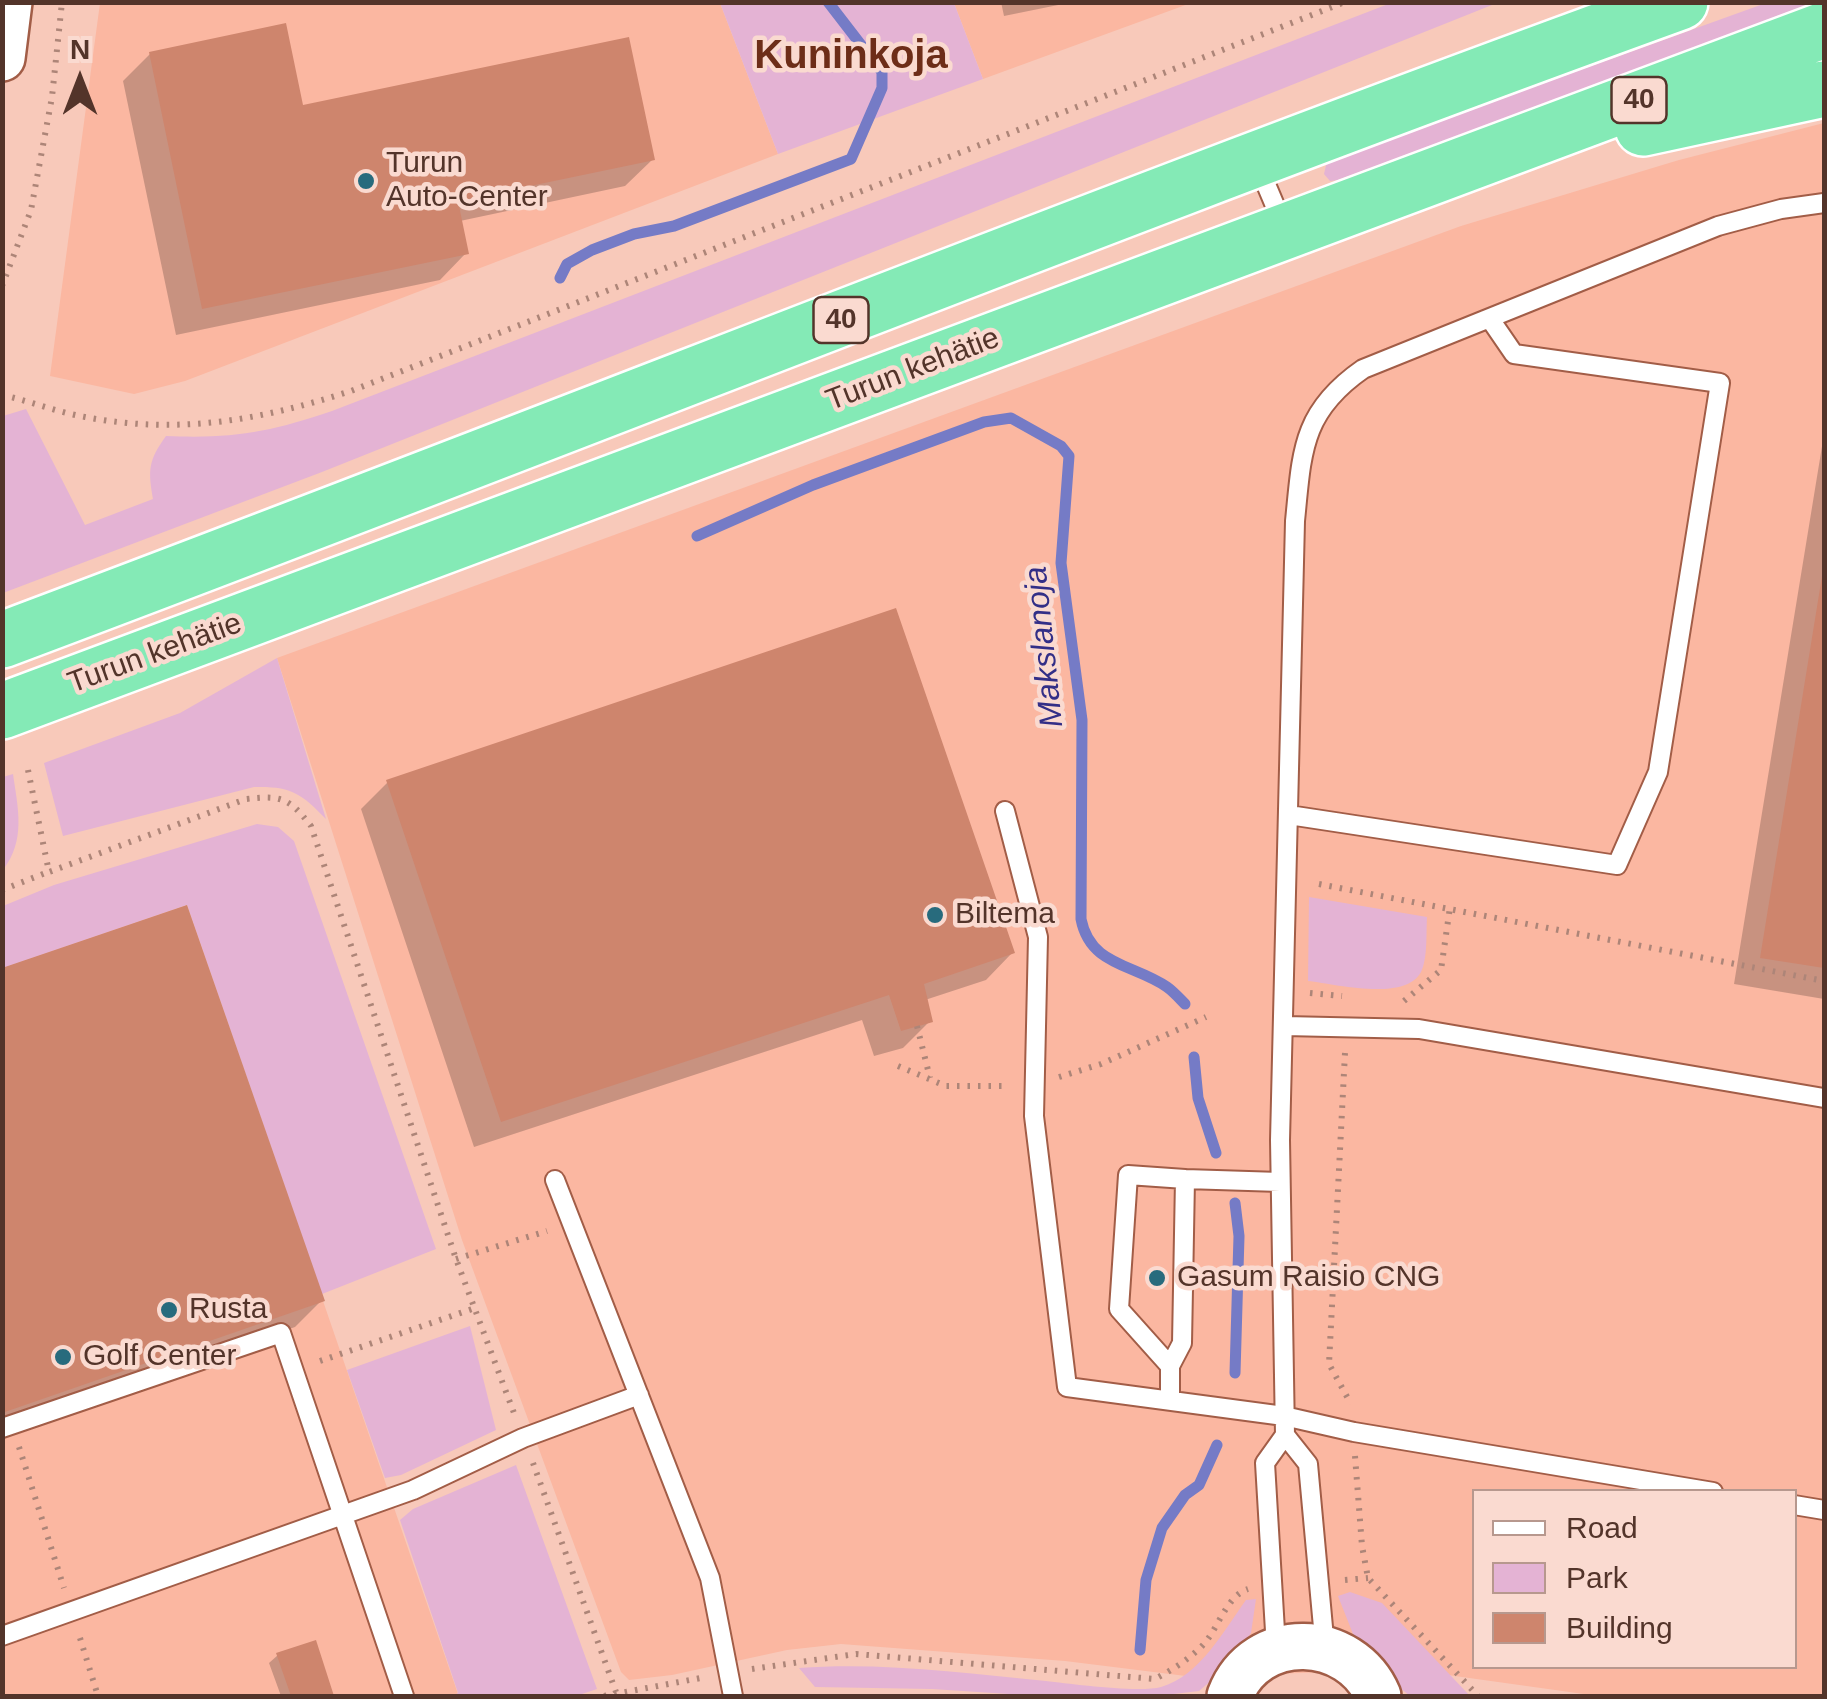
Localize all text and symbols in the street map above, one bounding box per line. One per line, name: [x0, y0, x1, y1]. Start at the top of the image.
north arrow: [30, 30, 130, 130]
district label: Kuninkoja: [754, 33, 948, 81]
text: N: [70, 34, 90, 65]
road number: 40: [1612, 77, 1666, 123]
place label: Turun Auto-Center: [386, 146, 548, 216]
marker: Turun Auto-Center: [355, 170, 377, 192]
road number: 40: [814, 297, 868, 343]
street label: Turun kehätie: [821, 321, 1005, 419]
water label: Makslanoja: [1017, 565, 1073, 729]
street label: Turun kehätie: [63, 606, 247, 702]
place label: Biltema: [955, 897, 1055, 933]
marker: Biltema: [924, 904, 946, 926]
place label: Gasum Raisio CNG: [1177, 1260, 1440, 1296]
marker: Gasum Raisio CNG: [1146, 1267, 1168, 1289]
place label: Rusta: [189, 1292, 267, 1328]
marker: Rusta: [158, 1299, 180, 1321]
place label: Golf Center: [83, 1339, 236, 1375]
marker: Golf Center: [52, 1346, 74, 1368]
legend: [1472, 1489, 1797, 1669]
text: Road: [1566, 1511, 1638, 1544]
text: Park: [1566, 1561, 1628, 1594]
text: Building: [1566, 1611, 1673, 1644]

